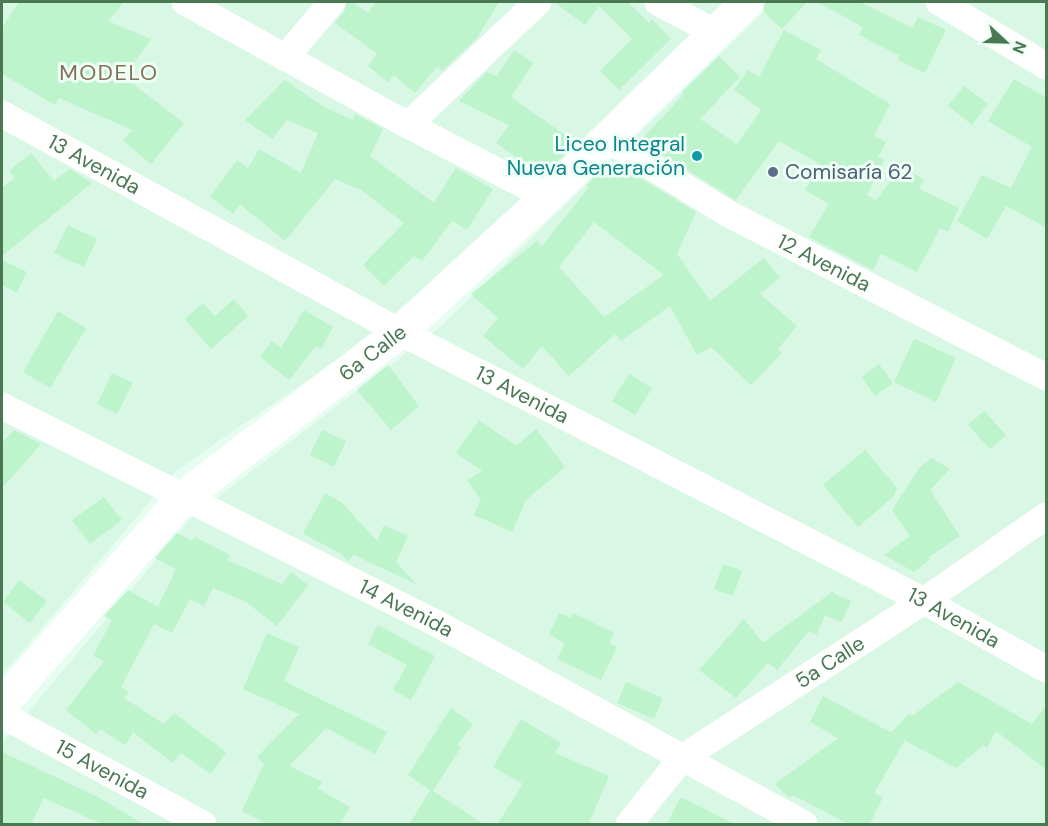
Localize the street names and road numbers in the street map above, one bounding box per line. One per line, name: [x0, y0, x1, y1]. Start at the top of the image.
street label: 13 Avenida: [43, 128, 145, 201]
street label: 12 Avenida: [772, 227, 875, 298]
street label: 6a Calle: [333, 318, 412, 388]
street label: 13 Avenida: [470, 359, 574, 430]
street label: 14 Avenida: [354, 573, 458, 644]
street label: 13 Avenida: [903, 581, 1005, 655]
street label: 5a Calle: [790, 629, 870, 695]
street label: 15 Avenida: [51, 733, 154, 806]

